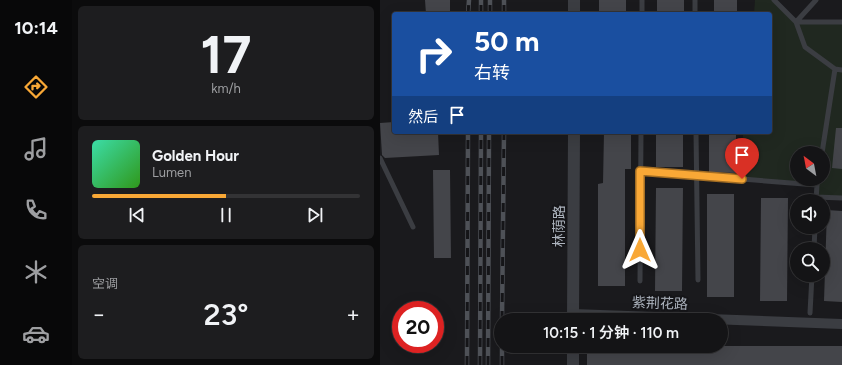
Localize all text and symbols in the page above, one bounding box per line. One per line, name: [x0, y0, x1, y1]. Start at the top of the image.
text: 10:14: [14, 17, 58, 39]
text: 17: [201, 24, 251, 86]
text: 50 m: [474, 24, 540, 58]
icon: right: [408, 28, 460, 80]
text: 右转: [474, 62, 510, 84]
icon: directions: [22, 73, 50, 101]
text: km/h: [211, 81, 241, 96]
icon: arrive: [446, 104, 468, 126]
text: 然后: [408, 108, 438, 126]
icon: music: [22, 135, 50, 163]
pin: [725, 138, 759, 179]
icon: arrive: [731, 144, 753, 166]
north arrow: [790, 146, 830, 186]
map controls: [790, 146, 830, 282]
text: Golden Hour: [152, 147, 239, 165]
text: Lumen: [152, 165, 191, 180]
button: sound: [790, 194, 830, 234]
icon: phone: [22, 196, 50, 224]
icon: previous: [126, 204, 148, 226]
icon: pause: [215, 204, 237, 226]
icon: next: [304, 204, 326, 226]
street label: 林荫路: [551, 205, 568, 247]
position arrow: [619, 229, 661, 271]
button: search: [790, 242, 830, 282]
icon: climate: [22, 258, 50, 286]
text: 空调: [92, 276, 118, 291]
street label: 紫荆花路: [632, 294, 688, 313]
text: 23°: [204, 296, 248, 333]
text: −: [92, 301, 106, 328]
text: +: [346, 301, 360, 328]
speed limit sign: 20: [392, 301, 444, 353]
icon: car: [22, 320, 50, 348]
text: 10:15 · 1 分钟 · 110 m: [543, 324, 679, 342]

